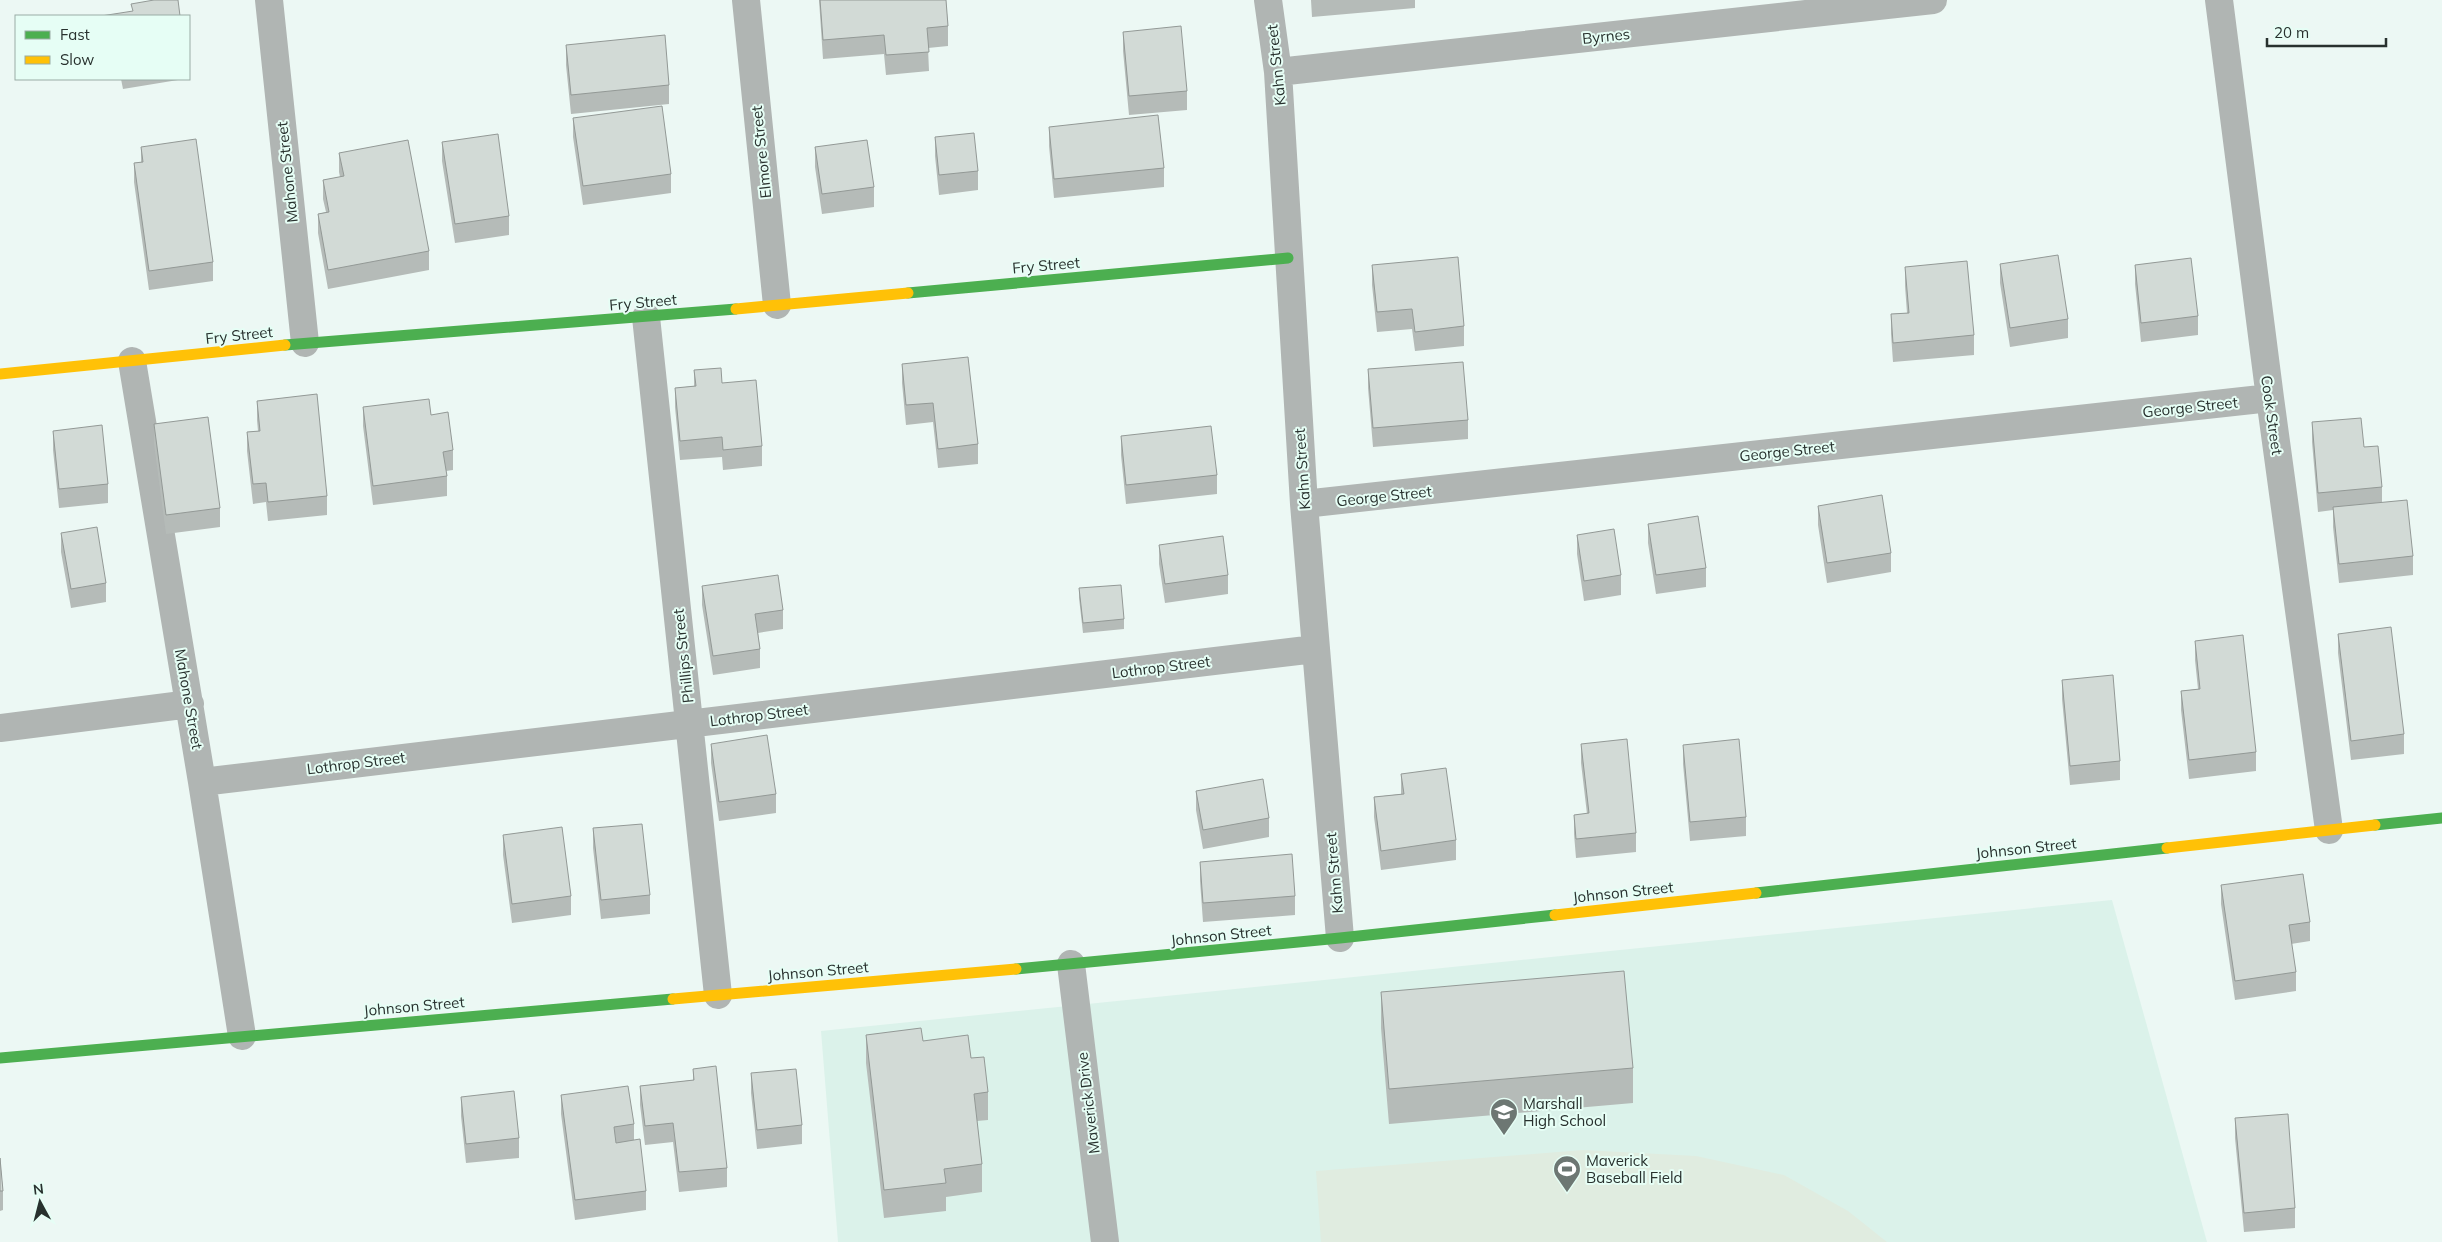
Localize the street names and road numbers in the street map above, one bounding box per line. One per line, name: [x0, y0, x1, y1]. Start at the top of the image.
street label: Kahn Street: [1262, 23, 1290, 107]
street label: Byrnes: [1581, 24, 1631, 48]
street label: Elmore Street: [747, 105, 775, 199]
street label: Mahone Street: [272, 120, 302, 224]
street label: Fry Street: [1012, 253, 1080, 277]
street label: Fry Street: [609, 290, 677, 314]
street label: Fry Street: [204, 322, 274, 348]
street label: Cook Street: [2257, 374, 2287, 456]
street label: George Street: [2141, 393, 2239, 421]
street label: Kahn Street: [1290, 428, 1314, 510]
street label: George Street: [1738, 437, 1836, 465]
street label: George Street: [1335, 482, 1433, 510]
street label: Phillips Street: [669, 608, 697, 704]
street label: Mahone Street: [171, 647, 207, 751]
street label: Lothrop Street: [1111, 652, 1211, 682]
street label: Lothrop Street: [709, 700, 809, 730]
street label: Lothrop Street: [306, 748, 406, 778]
street label: Kahn Street: [1321, 832, 1347, 914]
street label: Johnson Street: [1975, 833, 2077, 863]
street label: Johnson Street: [1572, 877, 1674, 907]
street label: Johnson Street: [1170, 920, 1272, 950]
street label: Johnson Street: [767, 957, 869, 985]
street label: Johnson Street: [363, 992, 465, 1020]
street label: Maverick Drive: [1072, 1051, 1104, 1155]

